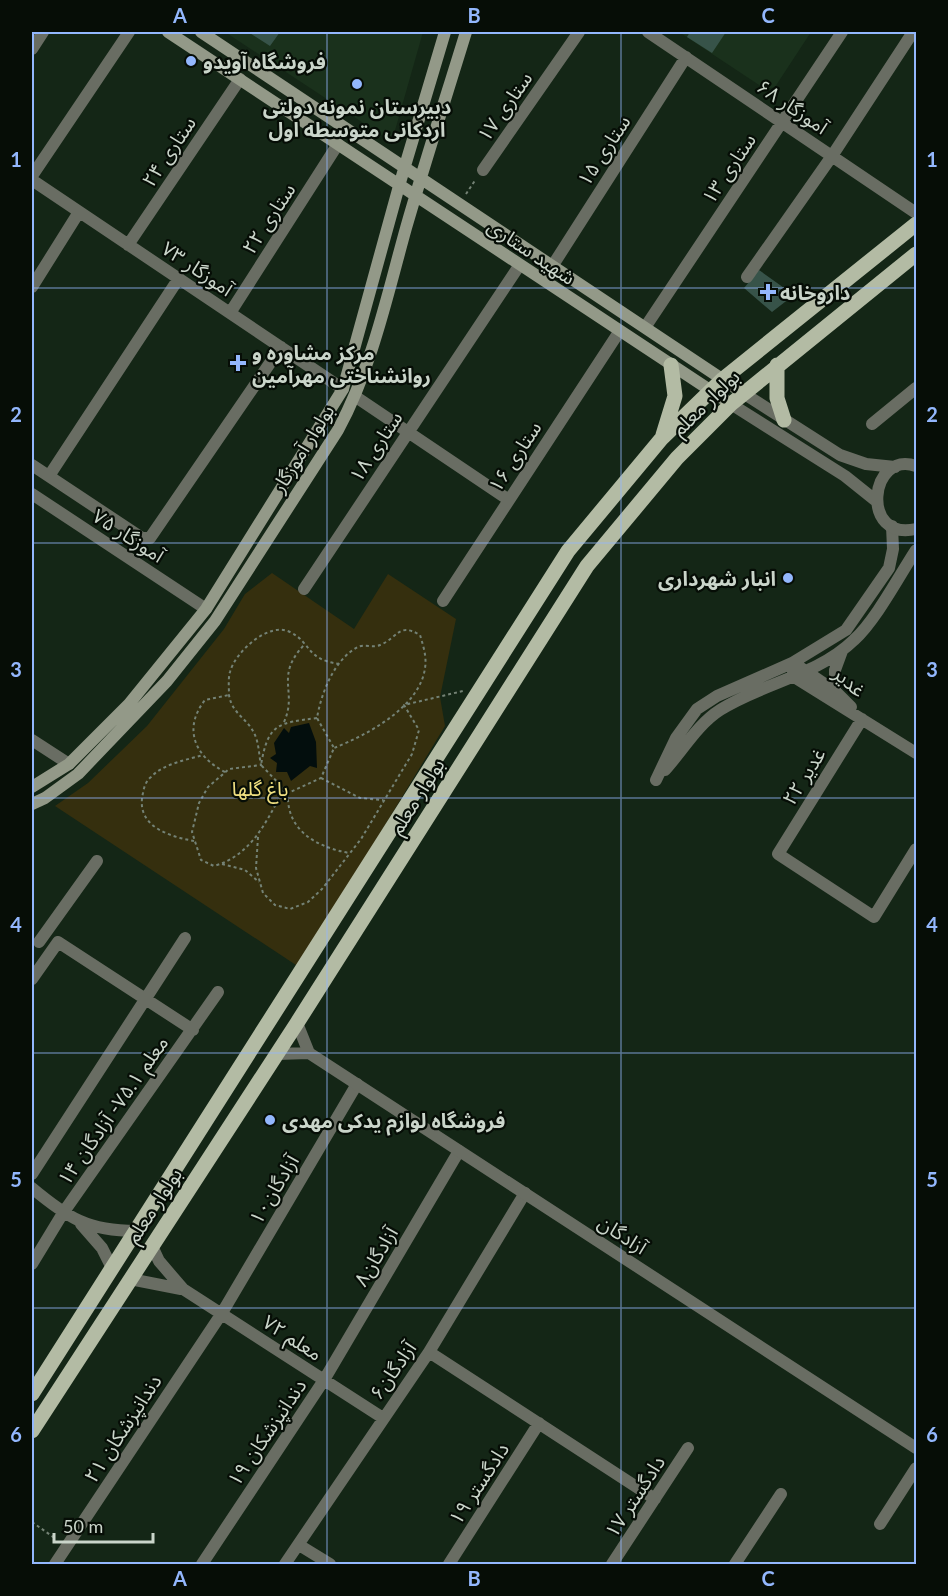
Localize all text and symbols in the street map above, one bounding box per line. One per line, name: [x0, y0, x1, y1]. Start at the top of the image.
text: A: [172, 3, 187, 27]
text: B: [467, 3, 481, 27]
text: C: [761, 3, 775, 27]
place label: فروشگاه آويدو: [203, 49, 326, 74]
marker: فروشگاه آويدو: [184, 54, 198, 68]
street label: ستاری ۱۷: [471, 67, 537, 146]
street label: آموزگار ۶۸: [752, 74, 834, 140]
marker: دبیرستان نمونه دولتی اردکانی متوسطه اول: [350, 77, 364, 91]
place label: دبیرستان نمونه دولتی اردکانی متوسطه اول: [263, 94, 451, 142]
street label: ستاری ۱۵: [571, 110, 636, 190]
street label: ستاری ۲۴: [136, 111, 201, 191]
street label: ستاری ۱۳: [696, 128, 761, 208]
text: 1: [10, 147, 22, 171]
text: 1: [926, 147, 938, 171]
street label: ستاری ۲۲: [236, 178, 301, 258]
street label: شهید ستاری: [483, 213, 580, 290]
street label: ۷۳ آموزگار: [157, 236, 239, 302]
place label: داروخانه: [780, 280, 850, 305]
marker: داروخانه: [761, 285, 775, 299]
place label: مرکز مشاوره و روانشناختی مهرآمین: [252, 340, 431, 388]
marker: مرکز مشاوره و روانشناختی مهرآمین: [229, 354, 247, 372]
street label: بولوار معلم: [666, 364, 747, 443]
street label: بولوار آموزگار: [265, 400, 339, 498]
text: 2: [10, 402, 22, 426]
text: 2: [926, 402, 938, 426]
street label: ستاری ۱۸: [343, 406, 408, 486]
street label: ستاری ۱۶: [482, 416, 547, 496]
street label: آموزگار ۷۵: [88, 503, 170, 568]
place label: انبار شهرداری: [658, 566, 776, 591]
marker: انبار شهرداری: [781, 571, 795, 585]
text: 3: [10, 657, 22, 681]
text: 3: [926, 657, 938, 681]
street label: غدیر: [828, 660, 871, 702]
street label: غدیر ۲۲: [776, 743, 831, 809]
street label: بولوار معلم: [383, 754, 452, 840]
park label: باغ گلها: [232, 776, 288, 804]
text: 4: [10, 912, 22, 936]
text: 4: [926, 912, 938, 936]
street label: معلم ۷۵.۱- آزادگان ۱۴: [52, 1031, 176, 1191]
place label: فروشگاه لوازم یدکی مهدی: [282, 1108, 505, 1136]
marker: فروشگاه لوازم یدکی مهدی: [263, 1113, 277, 1127]
street label: آزادگان۱۰: [243, 1149, 304, 1228]
street label: بولوار معلم: [120, 1163, 190, 1249]
text: 5: [10, 1167, 22, 1191]
text: 5: [926, 1167, 938, 1191]
street label: آزادگان: [593, 1209, 653, 1260]
street label: آزادگان۸: [348, 1221, 403, 1291]
street label: معلم ۷۲: [257, 1309, 327, 1368]
street label: آزادگان۶: [364, 1336, 422, 1404]
street label: دندانپزشکان ۲۱: [78, 1370, 168, 1488]
street label: دندانپزشکان ۱۹: [221, 1374, 312, 1491]
text: 6: [10, 1422, 22, 1446]
text: 6: [926, 1422, 938, 1446]
street label: دادگستر ۱۹: [443, 1438, 514, 1529]
street label: دادگستر ۱۷: [599, 1451, 670, 1542]
scale bar: [54, 1506, 153, 1544]
text: 50 m: [63, 1515, 103, 1537]
text: A: [172, 1566, 187, 1590]
text: B: [467, 1566, 481, 1590]
text: C: [761, 1566, 775, 1590]

